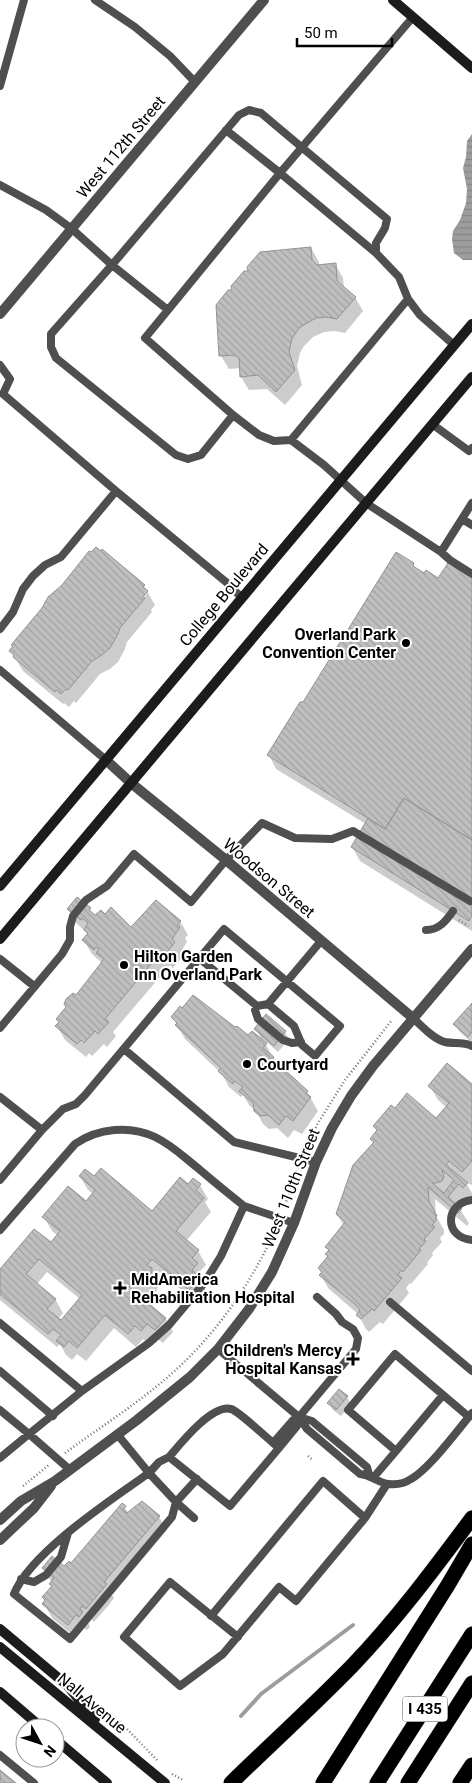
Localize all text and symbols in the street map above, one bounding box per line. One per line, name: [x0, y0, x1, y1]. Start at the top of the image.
scale bar: [297, 15, 392, 47]
text: 50 m: [304, 24, 338, 42]
street label: West 112th Street: [73, 92, 169, 202]
street label: College Boulevard: [176, 540, 272, 650]
place label: Overland Park Convention Center: [262, 625, 396, 662]
marker: Overland Park Convention Center: [400, 637, 412, 649]
street label: Woodson Street: [219, 834, 319, 922]
place label: Hilton Garden Inn Overland Park: [134, 947, 263, 984]
marker: Hilton Garden Inn Overland Park: [118, 959, 130, 971]
place label: Courtyard: [257, 1055, 328, 1074]
marker: Courtyard: [241, 1058, 253, 1070]
street label: West 110th Street: [258, 1126, 324, 1250]
place label: MidAmerica Rehabilitation Hospital: [131, 1270, 295, 1307]
marker: MidAmerica Rehabilitation Hospital: [113, 1281, 127, 1295]
place label: Children's Mercy Hospital Kansas: [224, 1341, 343, 1378]
marker: Children's Mercy Hospital Kansas: [346, 1352, 360, 1366]
street label: Nall Avenue: [54, 1669, 130, 1737]
road number: I 435: [402, 1696, 448, 1722]
north arrow: [15, 1718, 65, 1768]
text: N: [41, 1742, 59, 1760]

